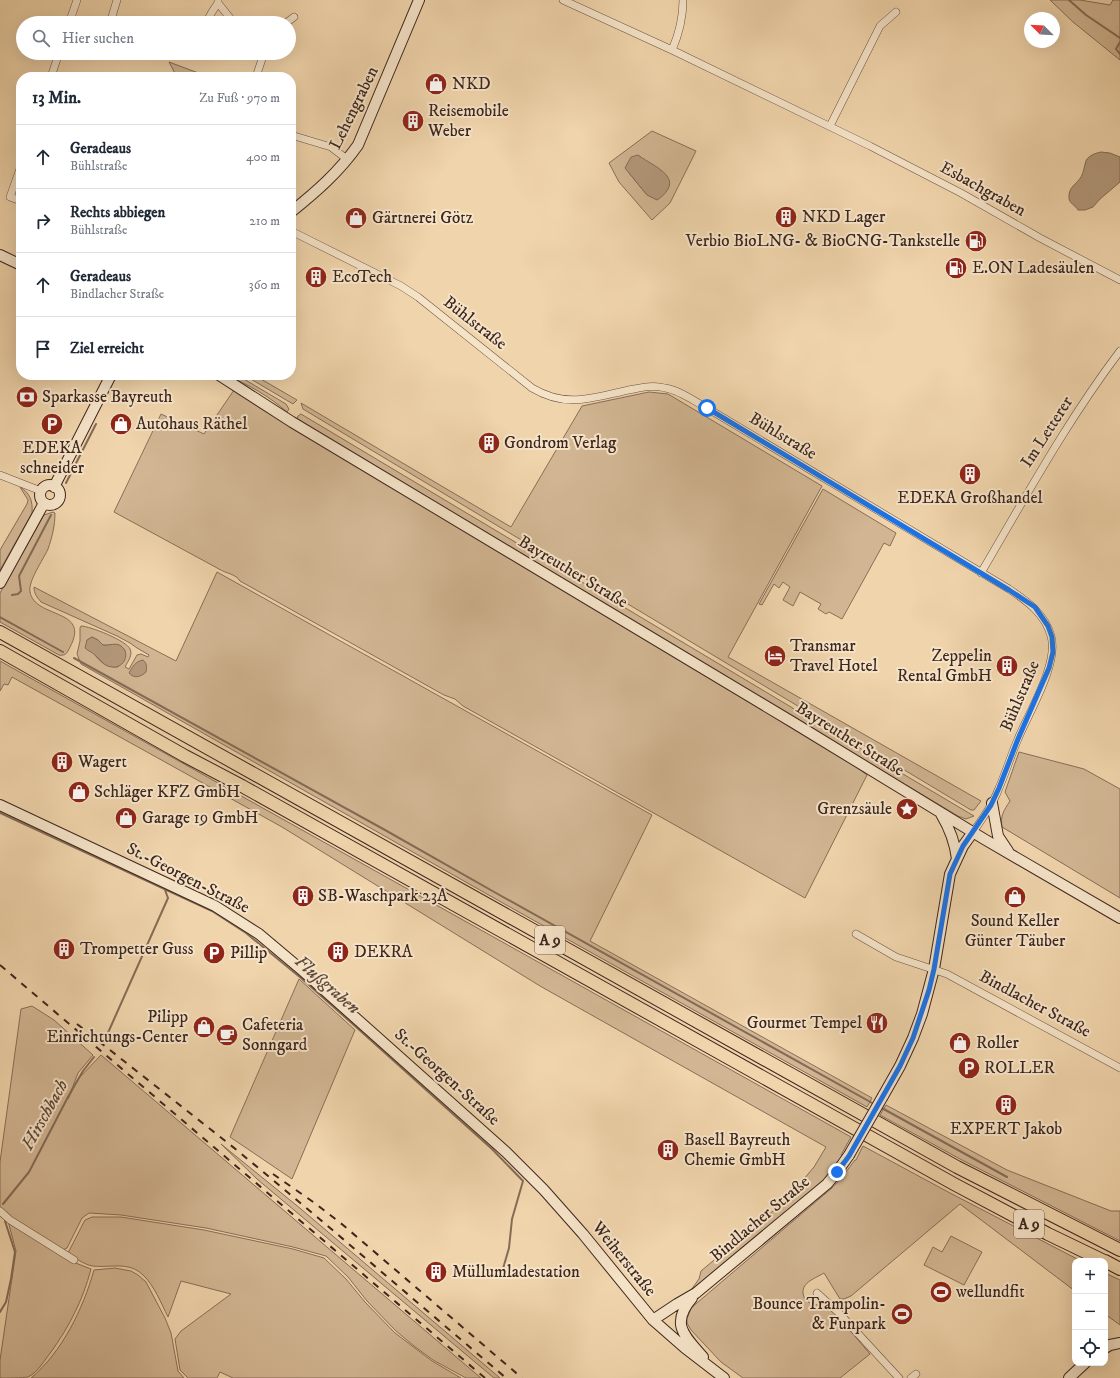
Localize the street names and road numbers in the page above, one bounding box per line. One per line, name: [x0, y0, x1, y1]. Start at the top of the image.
street label: Lehengraben: [324, 63, 384, 153]
street label: Esbachgraben: [936, 156, 1030, 222]
street label: Bühlstraße: [439, 291, 511, 355]
street label: Im Letterer: [1016, 392, 1078, 472]
street label: Bühlstraße: [745, 407, 821, 465]
street label: Bayreuther Straße: [514, 531, 632, 613]
street label: Bühlstraße: [995, 657, 1045, 735]
street label: Bayreuther Straße: [792, 697, 908, 781]
street label: St.-Georgen-Straße: [123, 838, 253, 918]
road number: A 9: [535, 926, 565, 954]
street label: Bindlacher Straße: [975, 965, 1095, 1043]
street label: St.-Georgen-Straße: [389, 1024, 505, 1130]
street label: Bindlacher Straße: [706, 1171, 814, 1267]
road number: A 9: [1014, 1210, 1044, 1238]
street label: Weiherstraße: [586, 1216, 661, 1301]

